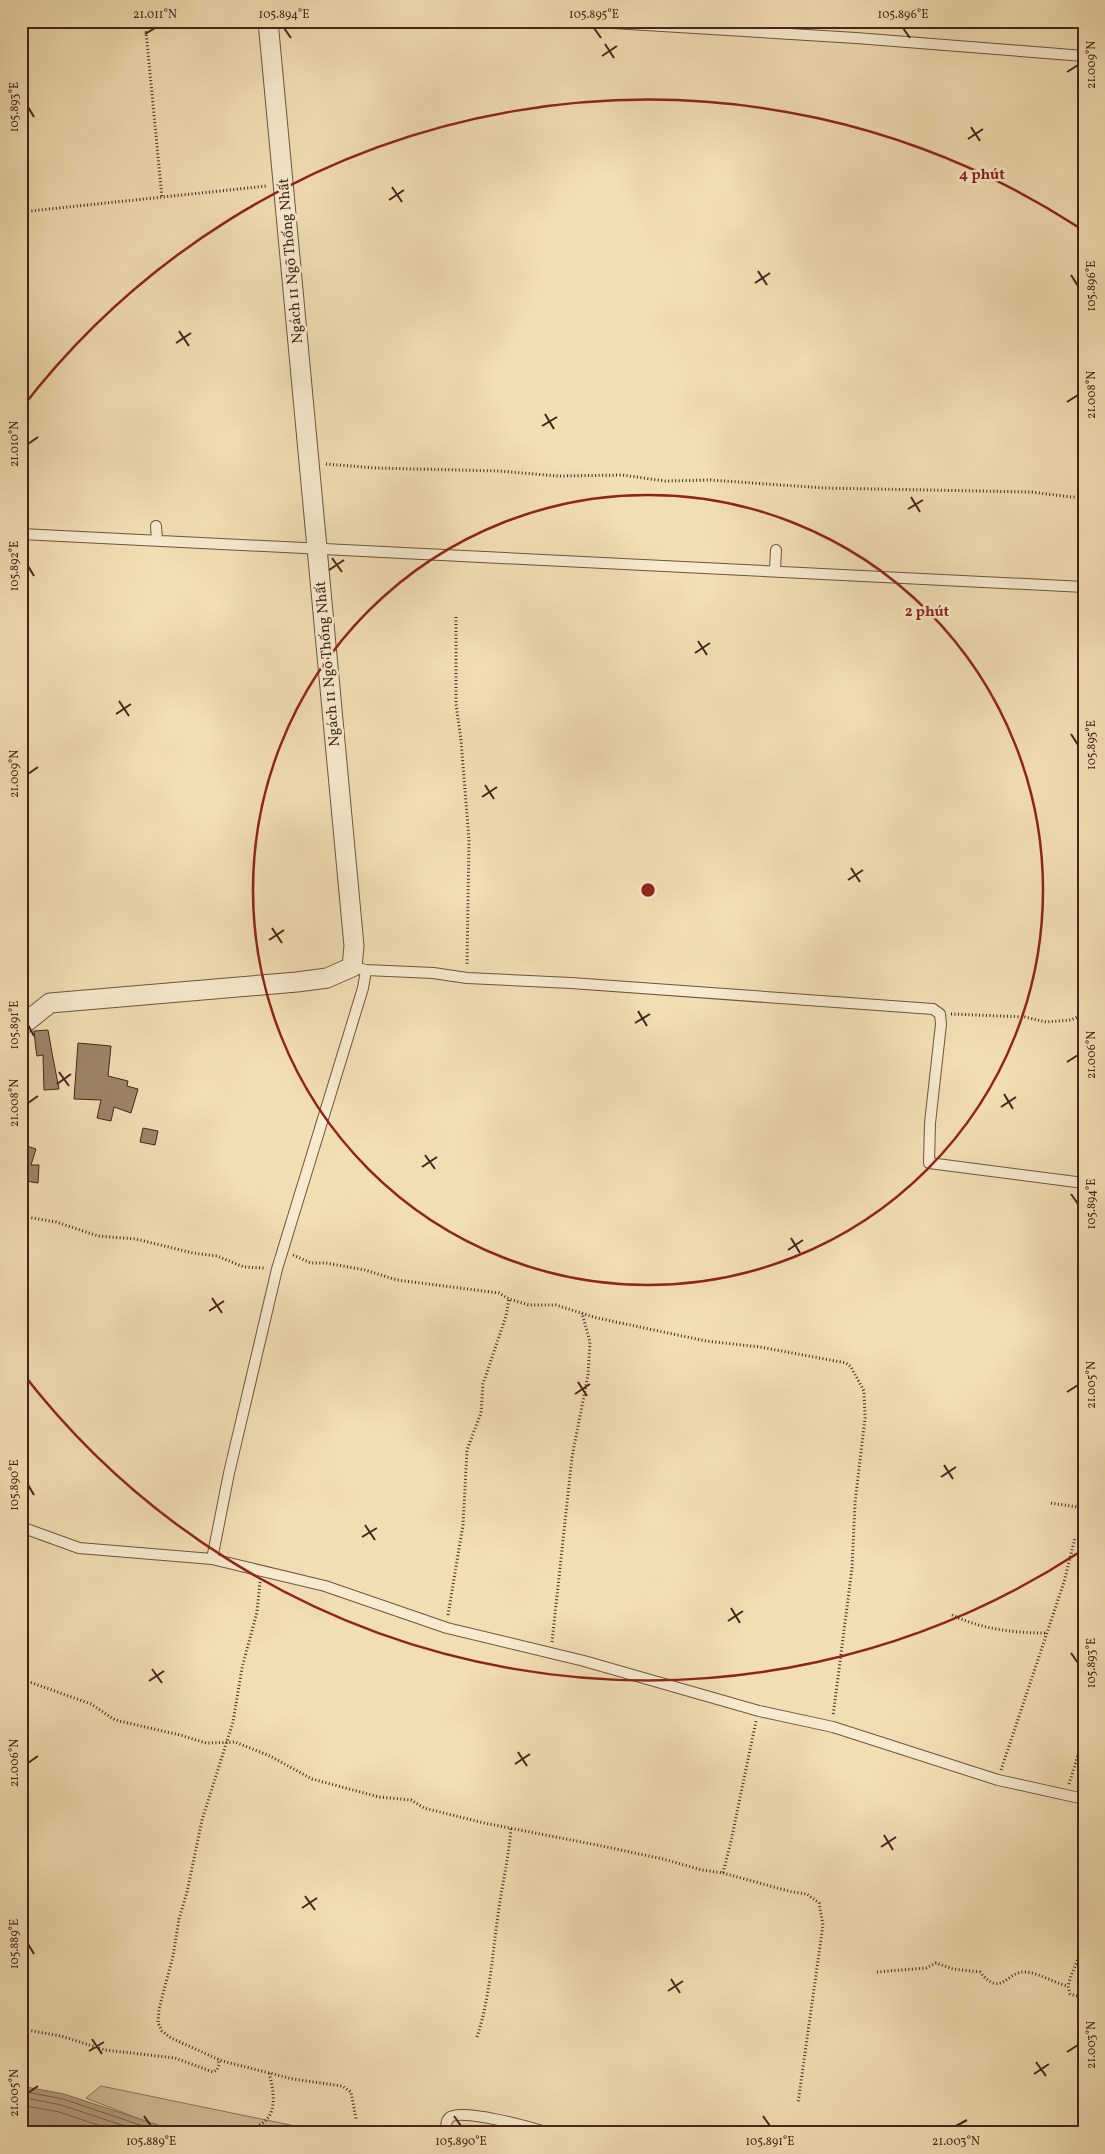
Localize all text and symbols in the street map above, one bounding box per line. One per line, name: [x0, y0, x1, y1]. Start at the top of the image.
text: 21.011°N: [133, 7, 177, 23]
text: 105.894°E: [259, 7, 309, 23]
text: 105.895°E: [569, 7, 619, 23]
text: 105.896°E: [878, 7, 928, 23]
text: 21.009°N: [1084, 41, 1100, 89]
text: 105.893°E: [7, 82, 23, 132]
text: 4 phút: [959, 165, 1005, 186]
street label: Ngách 11 Ngõ Thống Nhất: [274, 177, 309, 345]
text: 105.896°E: [1084, 261, 1100, 311]
text: 21.008°N: [1084, 371, 1100, 419]
text: 21.010°N: [7, 421, 23, 467]
text: 105.892°E: [7, 541, 23, 591]
street label: Ngách 11 Ngõ Thống Nhất: [311, 580, 346, 748]
text: 2 phút: [905, 602, 950, 623]
text: 105.895°E: [1084, 720, 1100, 770]
text: 21.009°N: [7, 750, 23, 798]
centre of rings: [639, 881, 657, 899]
text: 105.891°E: [7, 1000, 23, 1050]
text: 21.006°N: [1084, 1031, 1100, 1079]
text: 21.008°N: [7, 1079, 23, 1127]
text: 105.894°E: [1084, 1179, 1100, 1229]
text: 21.005°N: [1084, 1361, 1100, 1409]
text: 105.890°E: [7, 1459, 23, 1511]
text: 105.893°E: [1084, 1638, 1100, 1688]
text: 21.006°N: [7, 1739, 23, 1787]
text: 105.889°E: [7, 1919, 23, 1969]
text: 21.003°N: [1084, 2021, 1100, 2069]
text: 21.005°N: [7, 2069, 23, 2117]
text: 105.889°E: [126, 2134, 176, 2150]
text: 105.890°E: [435, 2134, 487, 2150]
text: 105.891°E: [745, 2134, 795, 2150]
text: 21.003°N: [932, 2134, 980, 2150]

